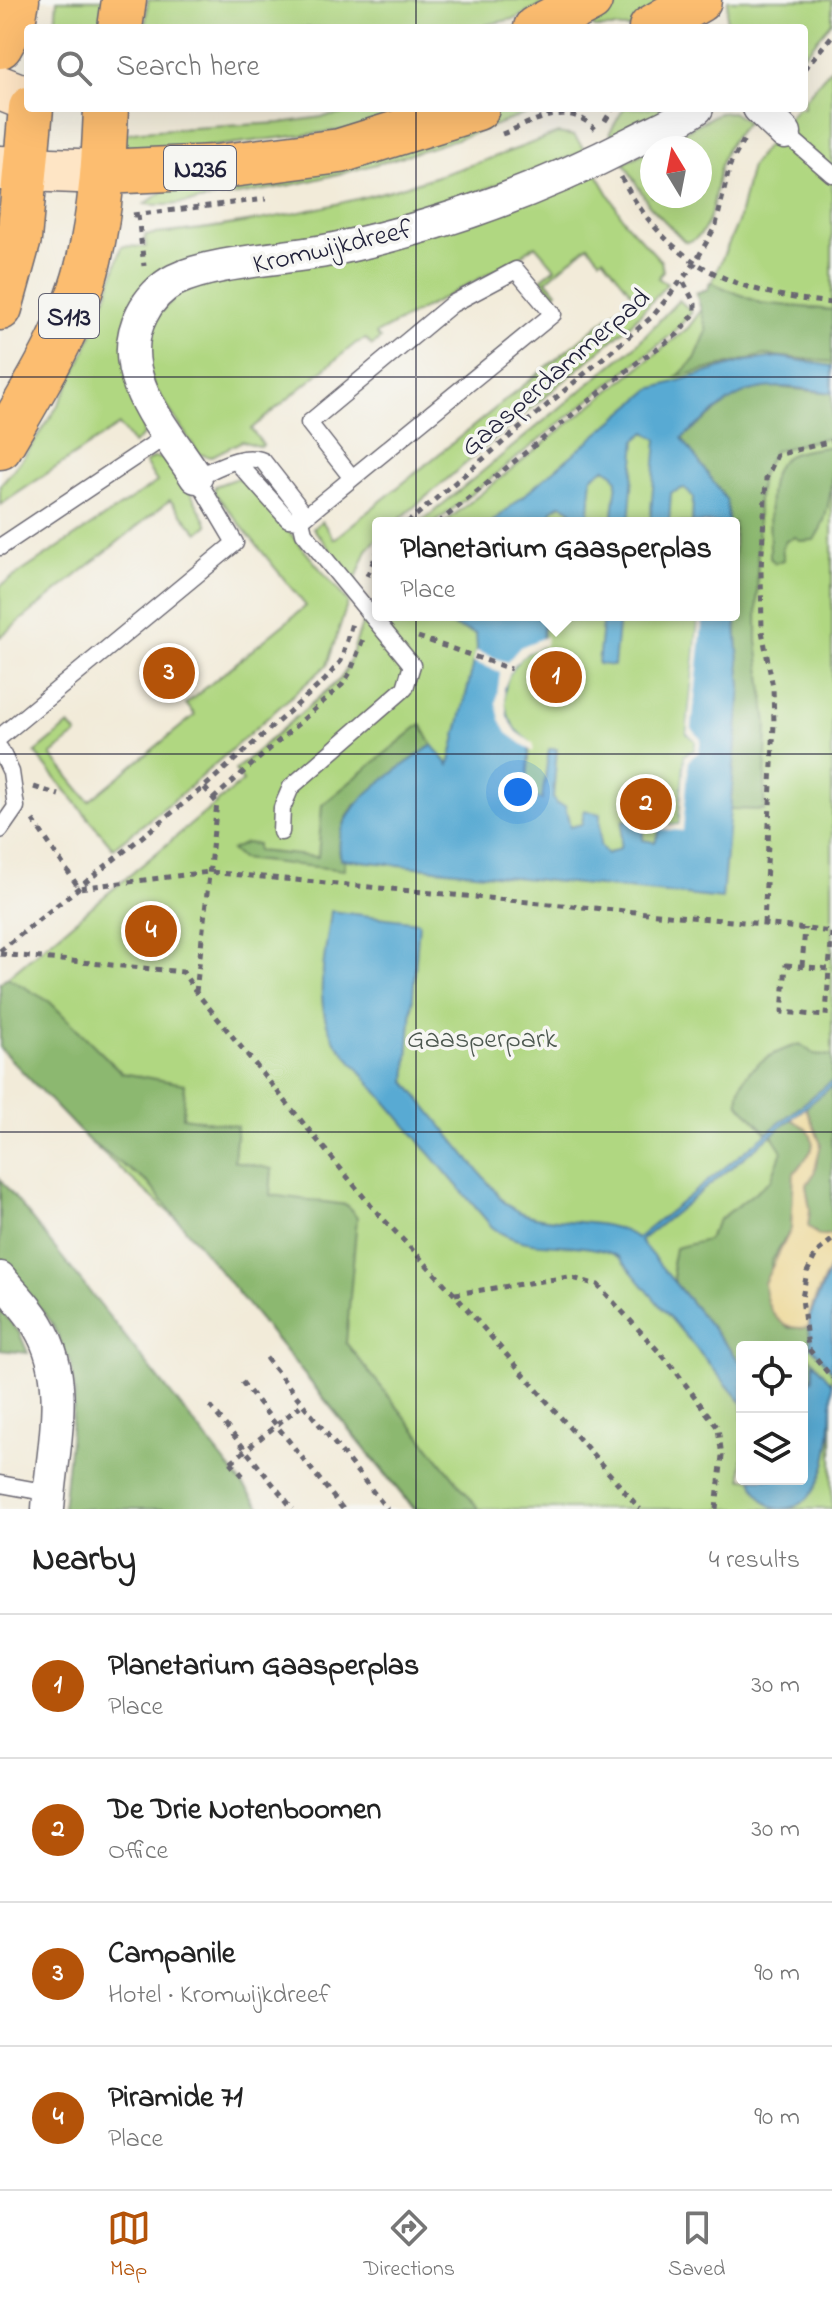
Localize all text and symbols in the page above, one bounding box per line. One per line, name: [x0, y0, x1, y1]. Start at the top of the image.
search box: [24, 24, 808, 112]
icon: search: [52, 46, 96, 90]
text: Search here: [116, 46, 260, 90]
north arrow: [640, 136, 712, 208]
road number: N236: [164, 146, 236, 190]
street label: Kromwijkdreef: [249, 210, 416, 287]
street label: Gaasperdammerpad: [452, 279, 661, 468]
road number: S113: [39, 294, 99, 338]
popup: [372, 517, 740, 621]
text: Planetarium Gaasperplas: [400, 528, 712, 572]
text: Place: [400, 572, 455, 610]
pin: 3: [143, 643, 195, 703]
pin: 1: [530, 647, 582, 707]
your location: [498, 772, 538, 812]
pin: 2: [620, 774, 672, 834]
pin: 4: [125, 901, 177, 961]
park label: Gaasperpark: [407, 1020, 558, 1061]
map controls: [736, 1341, 808, 1485]
button: locate: [736, 1341, 808, 1413]
button: layers: [736, 1413, 808, 1485]
text: Nearby: [32, 1536, 136, 1586]
text: 4 results: [709, 1542, 800, 1580]
text: Planetarium Gaasperplas: [108, 1645, 419, 1689]
text: 1: [54, 1667, 62, 1705]
text: 30 m: [751, 1667, 800, 1705]
text: Place: [108, 1689, 163, 1727]
text: De Drie Notenboomen: [108, 1789, 381, 1833]
text: 2: [52, 1811, 64, 1849]
text: 30 m: [751, 1811, 800, 1849]
text: Office: [108, 1833, 168, 1871]
text: Campanile: [108, 1933, 235, 1977]
text: 3: [53, 1955, 63, 1993]
text: 90 m: [754, 1955, 800, 1993]
text: Hotel · Kromwijkdreef: [108, 1977, 331, 2015]
text: Piramide 71: [108, 2077, 243, 2121]
text: 4: [53, 2099, 63, 2137]
text: 90 m: [754, 2099, 800, 2137]
text: Place: [108, 2121, 163, 2159]
tab: Map: [107, 2206, 151, 2286]
tab: Directions: [364, 2206, 455, 2286]
tab: Saved: [668, 2206, 725, 2286]

